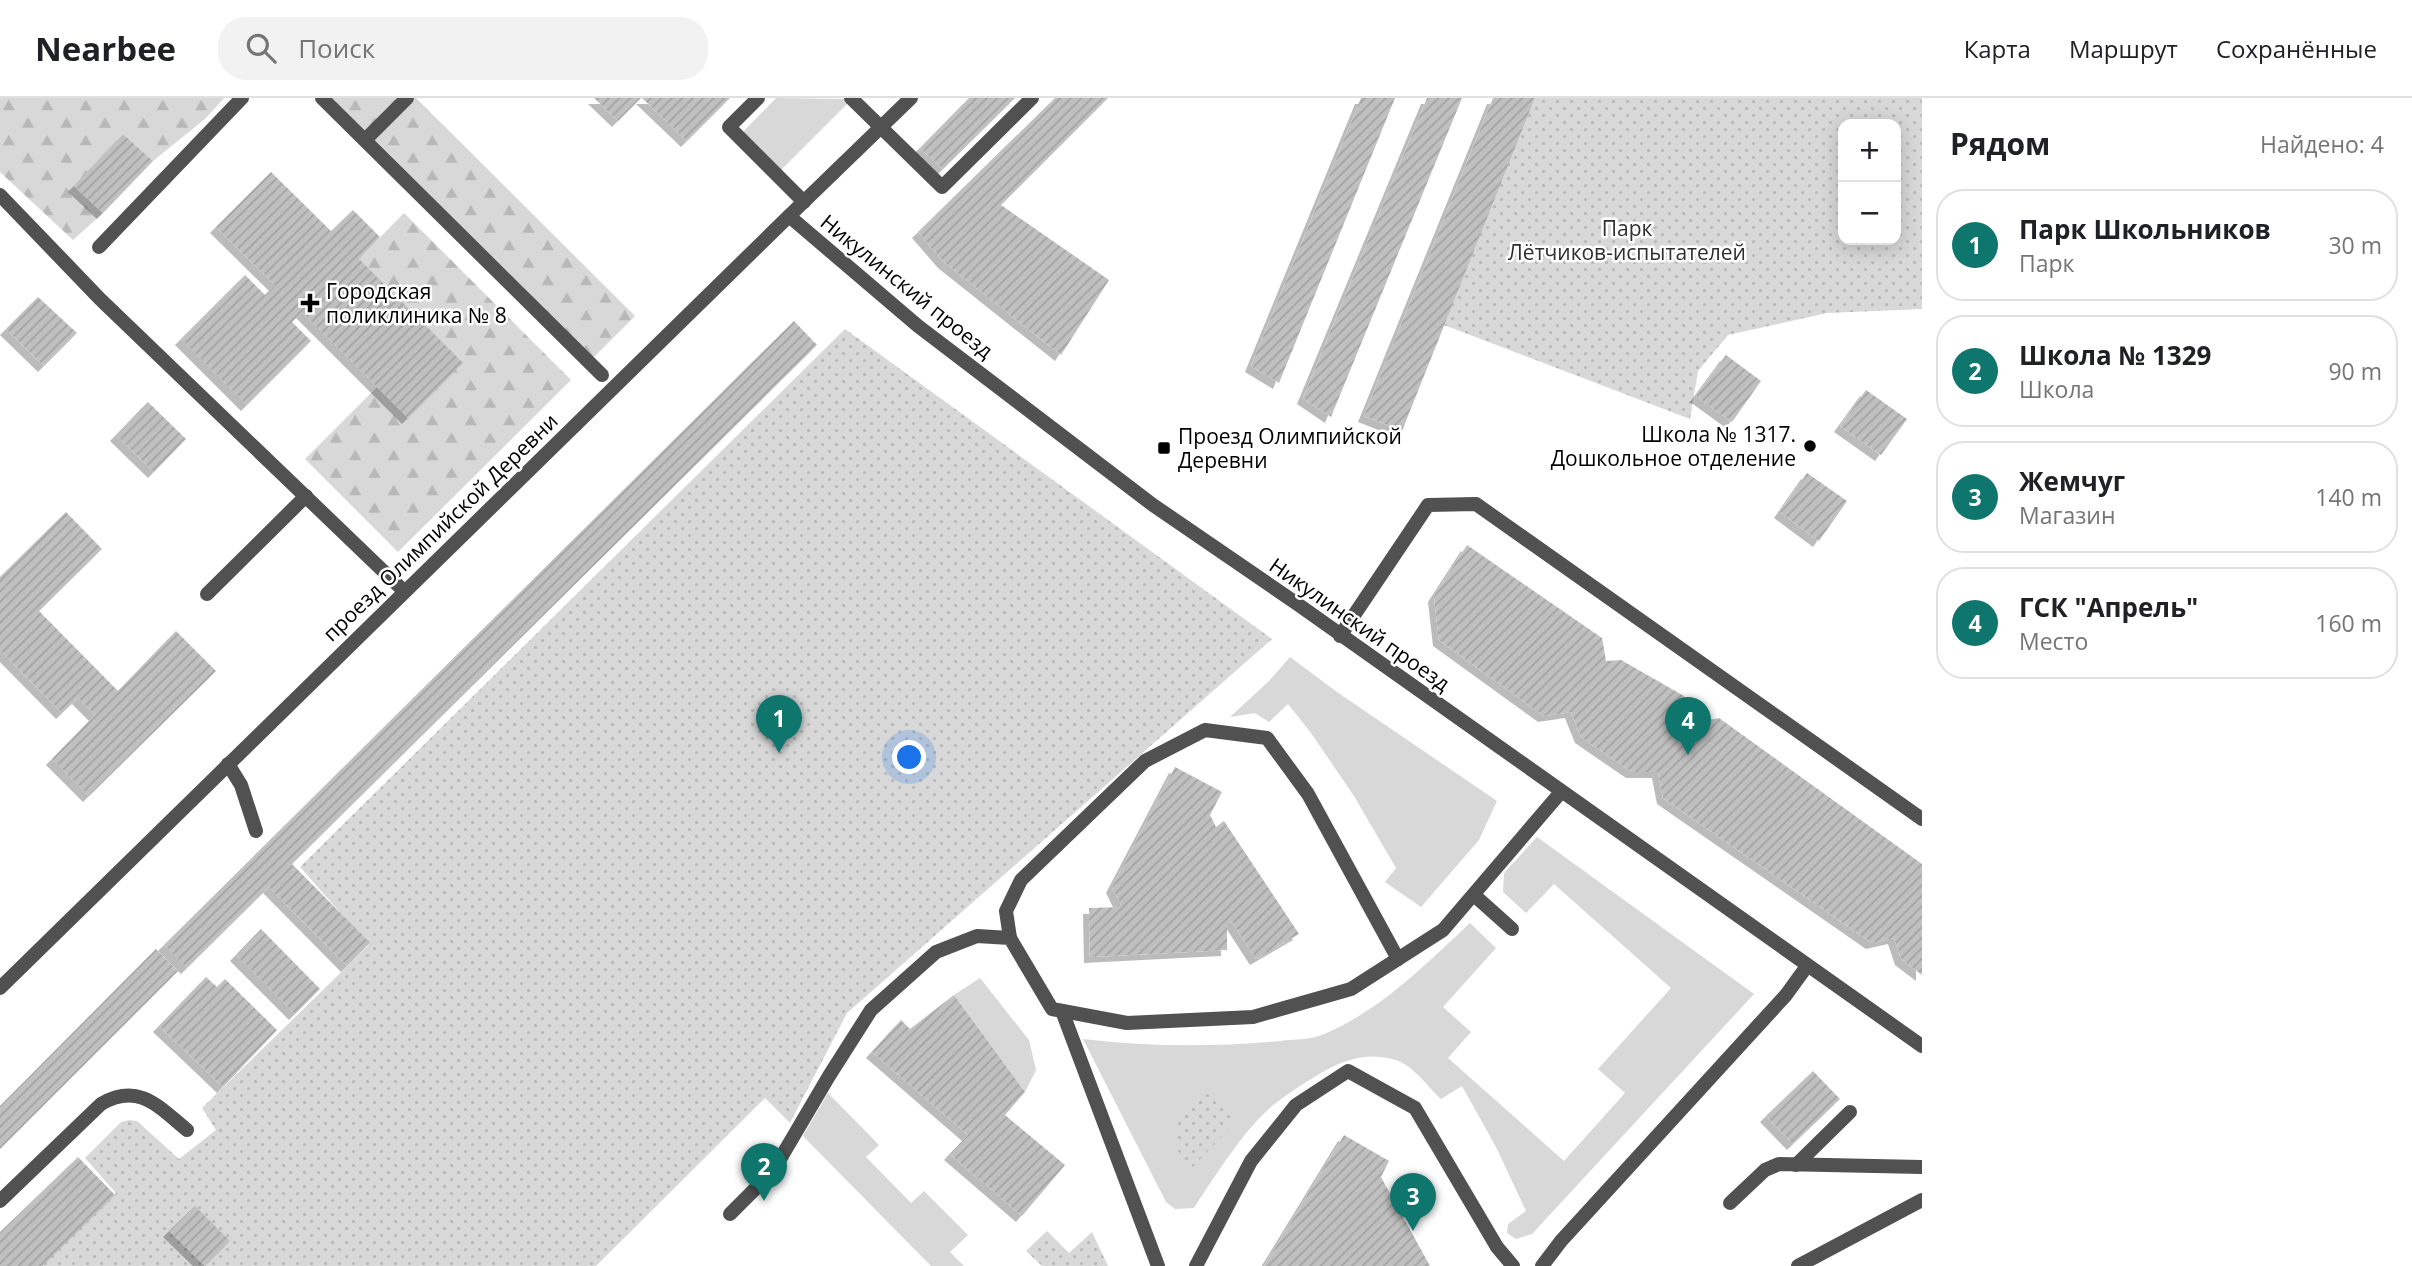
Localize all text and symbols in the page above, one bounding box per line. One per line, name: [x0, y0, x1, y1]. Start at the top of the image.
search box: [218, 17, 708, 80]
text: Nearbee: [35, 26, 176, 71]
icon: search: [242, 29, 280, 67]
text: Поиск: [298, 30, 375, 66]
text: Карта: [1964, 32, 2031, 65]
text: Маршрут: [2069, 32, 2178, 65]
text: Сохранённые: [2216, 32, 2377, 65]
map controls: [1838, 119, 1901, 245]
button: +: [1838, 119, 1901, 182]
text: Рядом: [1950, 123, 2050, 164]
text: Найдено: 4: [2260, 128, 2384, 160]
button: −: [1838, 182, 1901, 245]
street label: Никулинский проезд: [815, 208, 999, 364]
text: Парк Школьников: [2019, 211, 2271, 247]
park label: Парк Лётчиков-испытателей: [1508, 214, 1746, 266]
text: 1: [1968, 229, 1982, 261]
text: 30 m: [2328, 229, 2382, 261]
text: Парк: [2019, 247, 2074, 279]
place label: Городская поликлиника № 8: [326, 277, 507, 329]
marker: Городская поликлиника № 8: [300, 293, 320, 313]
text: Школа № 1329: [2019, 337, 2211, 373]
text: 2: [1968, 355, 1982, 387]
text: 90 m: [2328, 355, 2382, 387]
text: Школа: [2019, 373, 2094, 405]
street label: проезд Олимпийской Деревни: [316, 407, 564, 647]
place label: Школа № 1317. Дошкольное отделение: [1551, 420, 1796, 472]
place label: Проезд Олимпийской Деревни: [1178, 422, 1402, 474]
marker: Школа № 1317. Дошкольное отделение: [1802, 438, 1818, 454]
marker: Проезд Олимпийской Деревни: [1156, 440, 1172, 456]
text: Жемчуг: [2019, 463, 2125, 499]
text: 3: [1968, 481, 1982, 513]
text: 140 m: [2315, 481, 2382, 513]
text: Магазин: [2019, 499, 2115, 531]
street label: Никулинский проезд: [1264, 551, 1456, 697]
text: ГСК "Апрель": [2019, 589, 2198, 625]
text: 4: [1968, 607, 1982, 639]
text: 160 m: [2315, 607, 2382, 639]
text: Место: [2019, 625, 2088, 657]
pin: 1: [756, 695, 802, 753]
pin: 4: [1665, 697, 1711, 755]
your location: [892, 740, 926, 774]
pin: 2: [741, 1143, 787, 1201]
pin: 3: [1390, 1173, 1436, 1231]

